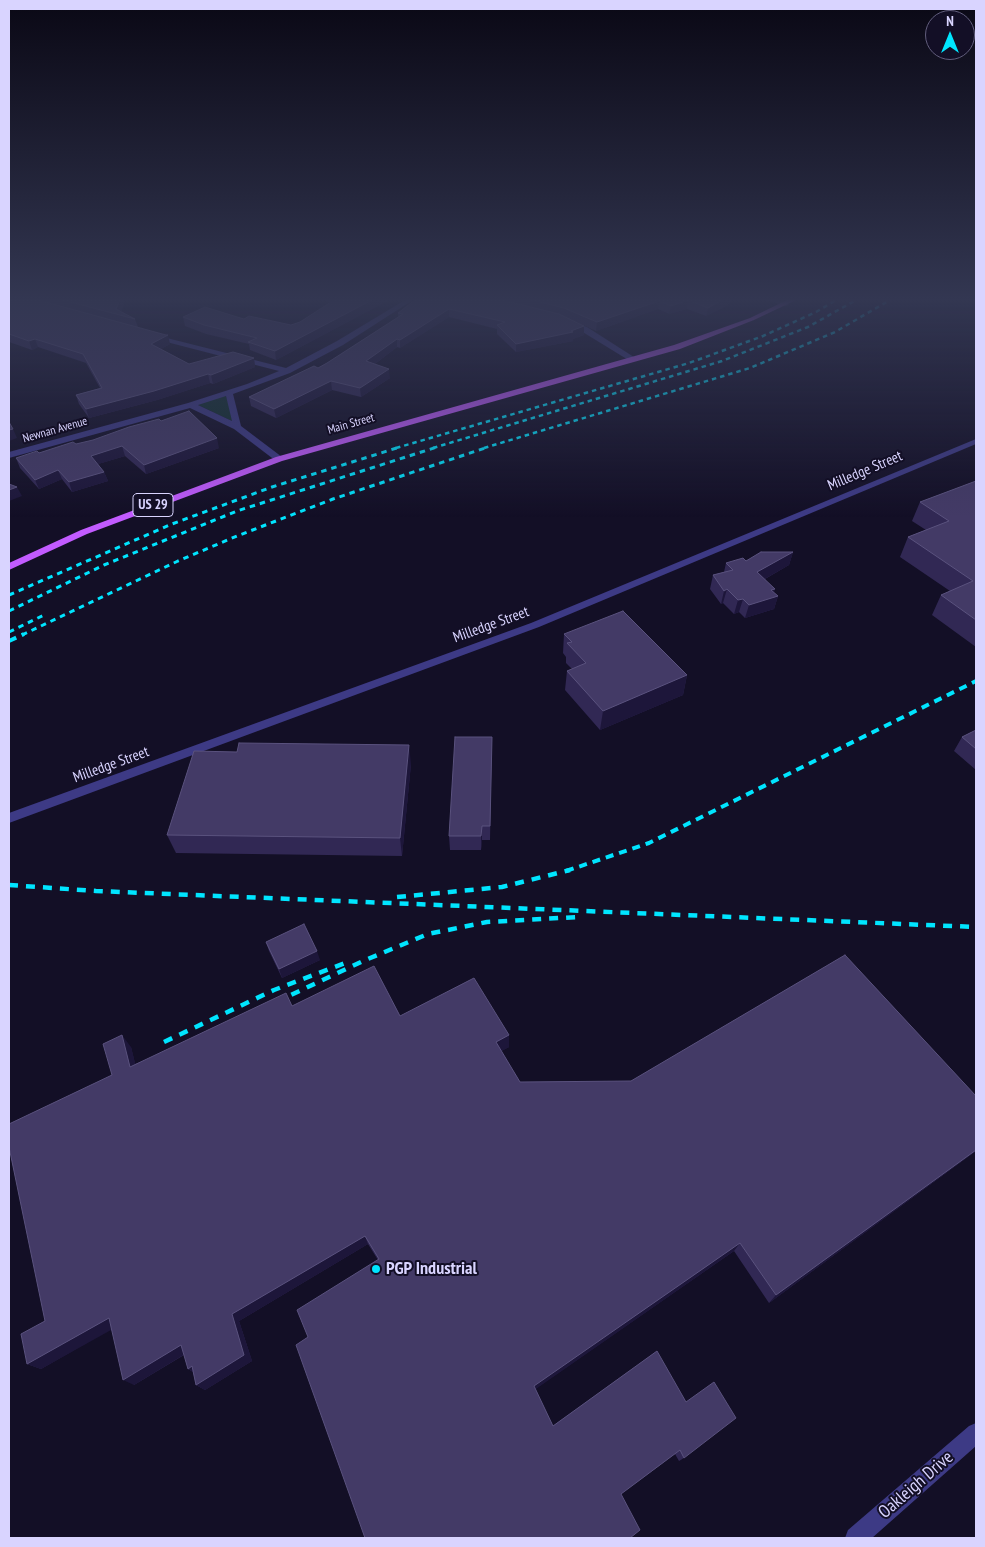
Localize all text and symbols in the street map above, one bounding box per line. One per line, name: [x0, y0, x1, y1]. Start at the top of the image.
north arrow: [925, 10, 975, 60]
text: N: [946, 12, 954, 30]
street label: Main Street: [326, 411, 376, 437]
street label: Newnan Avenue: [21, 414, 89, 446]
street label: Milledge Street: [825, 447, 905, 495]
road number: US 29: [133, 494, 173, 516]
street label: Milledge Street: [451, 603, 531, 647]
street label: Milledge Street: [71, 743, 151, 787]
place label: PGP Industrial: [386, 1258, 477, 1280]
marker: PGP Industrial: [370, 1263, 382, 1275]
street label: Oakleigh Drive: [874, 1447, 958, 1523]

